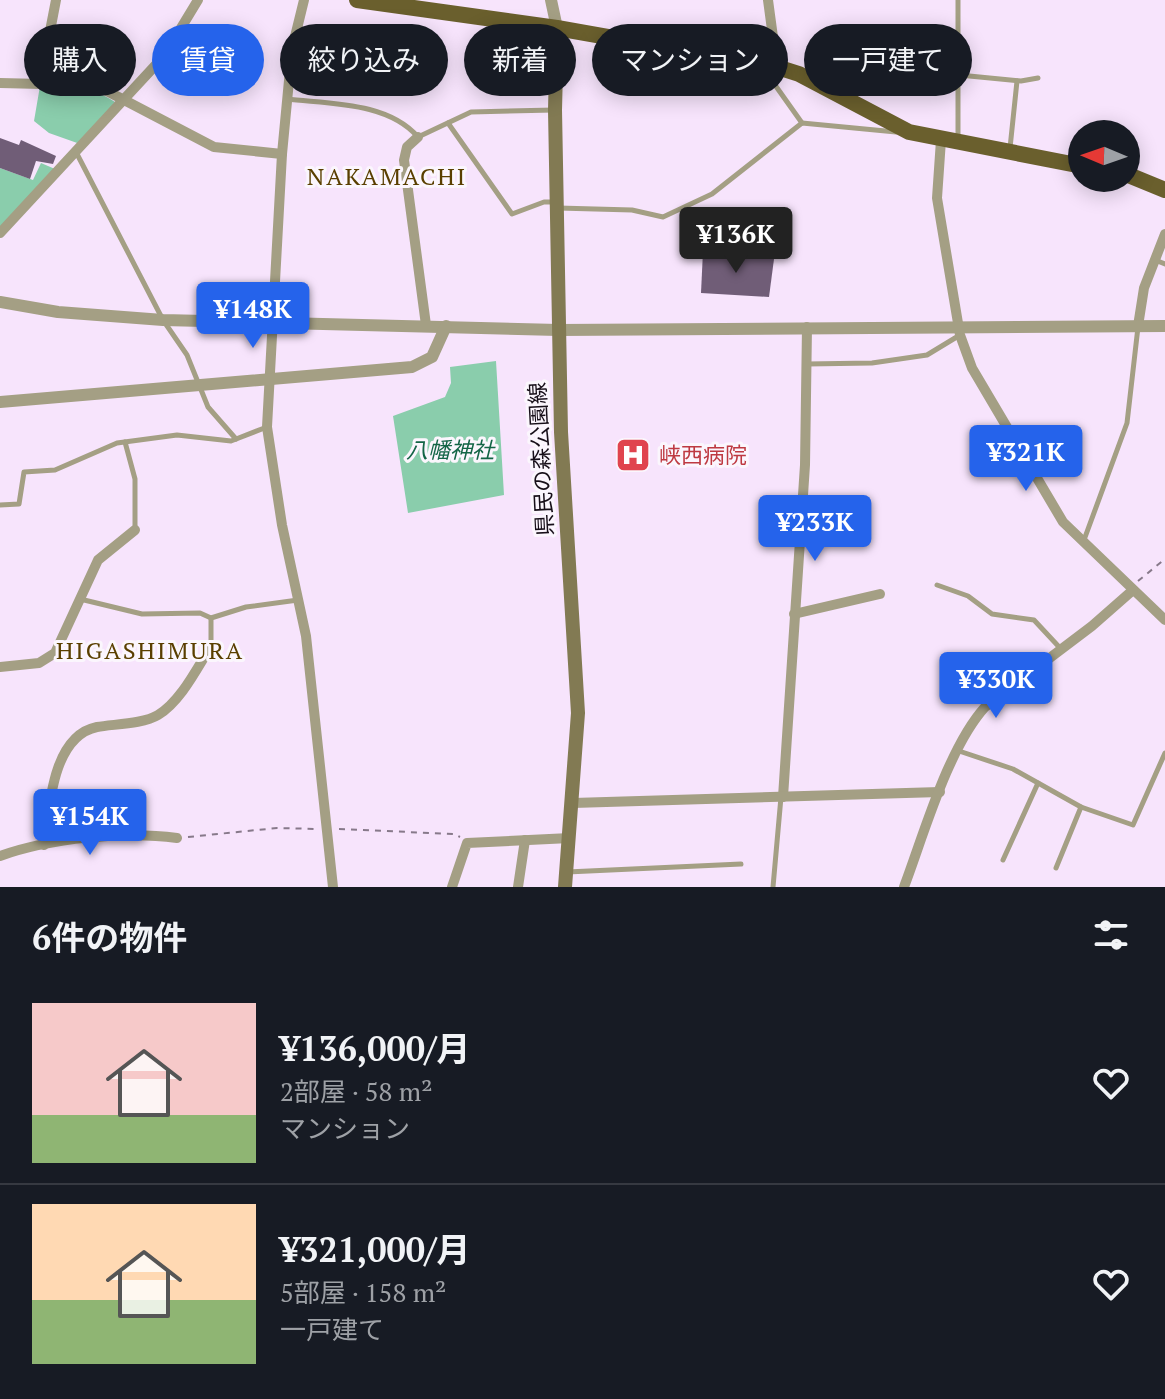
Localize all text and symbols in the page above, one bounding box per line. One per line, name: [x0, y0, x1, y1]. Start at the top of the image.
chip: 購入: [24, 24, 136, 96]
chip: 賃貸: [152, 24, 264, 96]
chip: 絞り込み: [280, 24, 448, 96]
chip: 新着: [464, 24, 576, 96]
chip: マンション: [592, 24, 788, 96]
chip: 一戸建て: [804, 24, 972, 96]
north arrow: [1068, 120, 1140, 192]
map controls: [1068, 120, 1140, 192]
district label: NAKAMACHI: [307, 160, 467, 192]
pin: ¥136K: [680, 207, 792, 275]
text: ¥136K: [697, 216, 775, 250]
pin: ¥148K: [197, 282, 309, 350]
text: ¥148K: [214, 291, 292, 325]
street label: 県民の森公園線: [522, 381, 559, 537]
pin: ¥321K: [970, 425, 1082, 493]
text: ¥321K: [987, 434, 1065, 468]
park label: 八幡神社: [406, 435, 496, 464]
hospital icon: 峡西病院: [614, 436, 652, 474]
place label: 峡西病院: [659, 440, 747, 469]
pin: ¥233K: [759, 495, 871, 563]
text: ¥233K: [776, 504, 854, 538]
district label: HIGASHIMURA: [56, 634, 244, 666]
pin: ¥330K: [940, 652, 1052, 720]
text: ¥330K: [957, 661, 1035, 695]
pin: ¥154K: [34, 789, 146, 857]
text: ¥154K: [51, 798, 129, 832]
icon: filters: [1089, 913, 1133, 957]
text: 6件の物件: [32, 915, 187, 960]
text: ¥136,000/月: [280, 1026, 471, 1071]
icon: home: [96, 1035, 192, 1131]
icon: heart: [1089, 1061, 1133, 1105]
text: 2部屋 · 58 m²: [280, 1074, 432, 1108]
text: マンション: [280, 1111, 410, 1145]
text: ¥321,000/月: [280, 1227, 471, 1272]
icon: home: [96, 1236, 192, 1332]
icon: heart: [1089, 1262, 1133, 1306]
text: 5部屋 · 158 m²: [280, 1275, 446, 1309]
text: 一戸建て: [280, 1312, 384, 1346]

